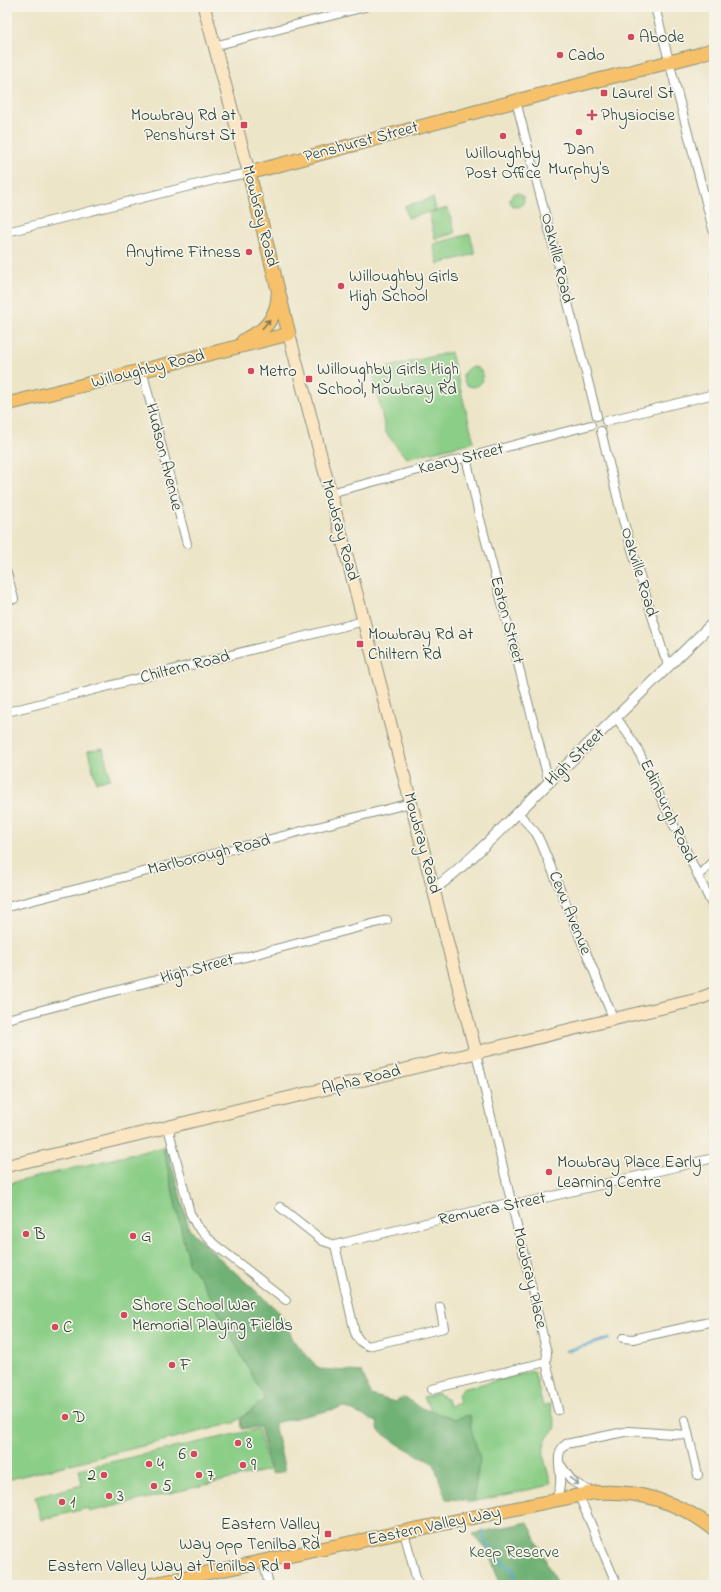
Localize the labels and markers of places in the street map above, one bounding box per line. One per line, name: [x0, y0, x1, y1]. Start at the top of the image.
place label: Abode: [639, 25, 685, 50]
marker: Abode: [626, 32, 636, 42]
place label: Cado: [568, 43, 605, 68]
marker: Cado: [555, 50, 565, 60]
place label: Laurel St: [612, 81, 674, 106]
marker: Laurel St: [599, 88, 609, 98]
place label: Mowbray Rd at Penshurst St: [131, 103, 236, 148]
place label: Physiocise: [601, 103, 675, 129]
marker: Physiocise: [586, 109, 598, 121]
marker: Mowbray Rd at Penshurst St: [239, 120, 249, 130]
marker: Dan Murphy's: [574, 127, 584, 137]
marker: Willoughby Post Office: [498, 131, 508, 141]
place label: Dan Murphy's: [548, 137, 610, 183]
place label: Willoughby Post Office: [465, 141, 541, 186]
place label: Anytime Fitness: [126, 240, 241, 266]
marker: Anytime Fitness: [244, 247, 254, 257]
place label: Willoughby Girls High School: [349, 264, 459, 311]
marker: Willoughby Girls High School: [336, 281, 346, 291]
place label: Willoughby Girls High School, Mowbray Rd: [317, 357, 459, 403]
place label: Metro: [259, 359, 297, 384]
marker: Metro: [246, 366, 256, 376]
marker: Willoughby Girls High School, Mowbray Rd: [304, 374, 314, 384]
place label: Mowbray Rd at Chiltern Rd: [368, 622, 473, 667]
marker: Mowbray Rd at Chiltern Rd: [355, 639, 365, 649]
place label: Mowbray Place Early Learning Centre: [557, 1150, 701, 1197]
marker: Mowbray Place Early Learning Centre: [544, 1167, 554, 1177]
place label: B: [33, 1222, 45, 1247]
place label: G: [141, 1224, 152, 1249]
marker: B: [21, 1229, 31, 1239]
marker: G: [128, 1231, 138, 1241]
place label: Shore School War Memorial Playing Fields: [132, 1293, 293, 1340]
marker: Shore School War Memorial Playing Fields: [119, 1310, 129, 1320]
place label: C: [63, 1315, 72, 1340]
marker: C: [50, 1322, 60, 1332]
place label: F: [179, 1353, 191, 1378]
marker: F: [167, 1360, 177, 1370]
place label: D: [72, 1405, 85, 1430]
marker: D: [60, 1412, 70, 1422]
place label: 8: [246, 1431, 252, 1456]
marker: 8: [233, 1438, 243, 1448]
place label: 6: [179, 1442, 187, 1467]
marker: 6: [189, 1449, 199, 1459]
place label: 4: [157, 1452, 164, 1477]
place label: 9: [251, 1453, 256, 1478]
marker: 4: [144, 1459, 154, 1469]
marker: 9: [238, 1460, 248, 1470]
place label: 2: [88, 1463, 96, 1488]
place label: 7: [207, 1463, 214, 1488]
marker: 2: [99, 1470, 109, 1480]
marker: 7: [194, 1470, 204, 1480]
place label: 5: [162, 1474, 172, 1499]
marker: 5: [149, 1481, 159, 1491]
place label: 3: [117, 1484, 124, 1509]
place label: 1: [70, 1490, 76, 1515]
marker: 3: [104, 1491, 114, 1501]
marker: 1: [57, 1497, 67, 1507]
place label: Eastern Valley Way opp Tenilba Rd: [179, 1512, 320, 1558]
marker: Eastern Valley Way opp Tenilba Rd: [323, 1529, 333, 1539]
place label: Eastern Valley Way at Tenilba Rd: [47, 1554, 279, 1580]
marker: Eastern Valley Way at Tenilba Rd: [282, 1561, 292, 1571]

